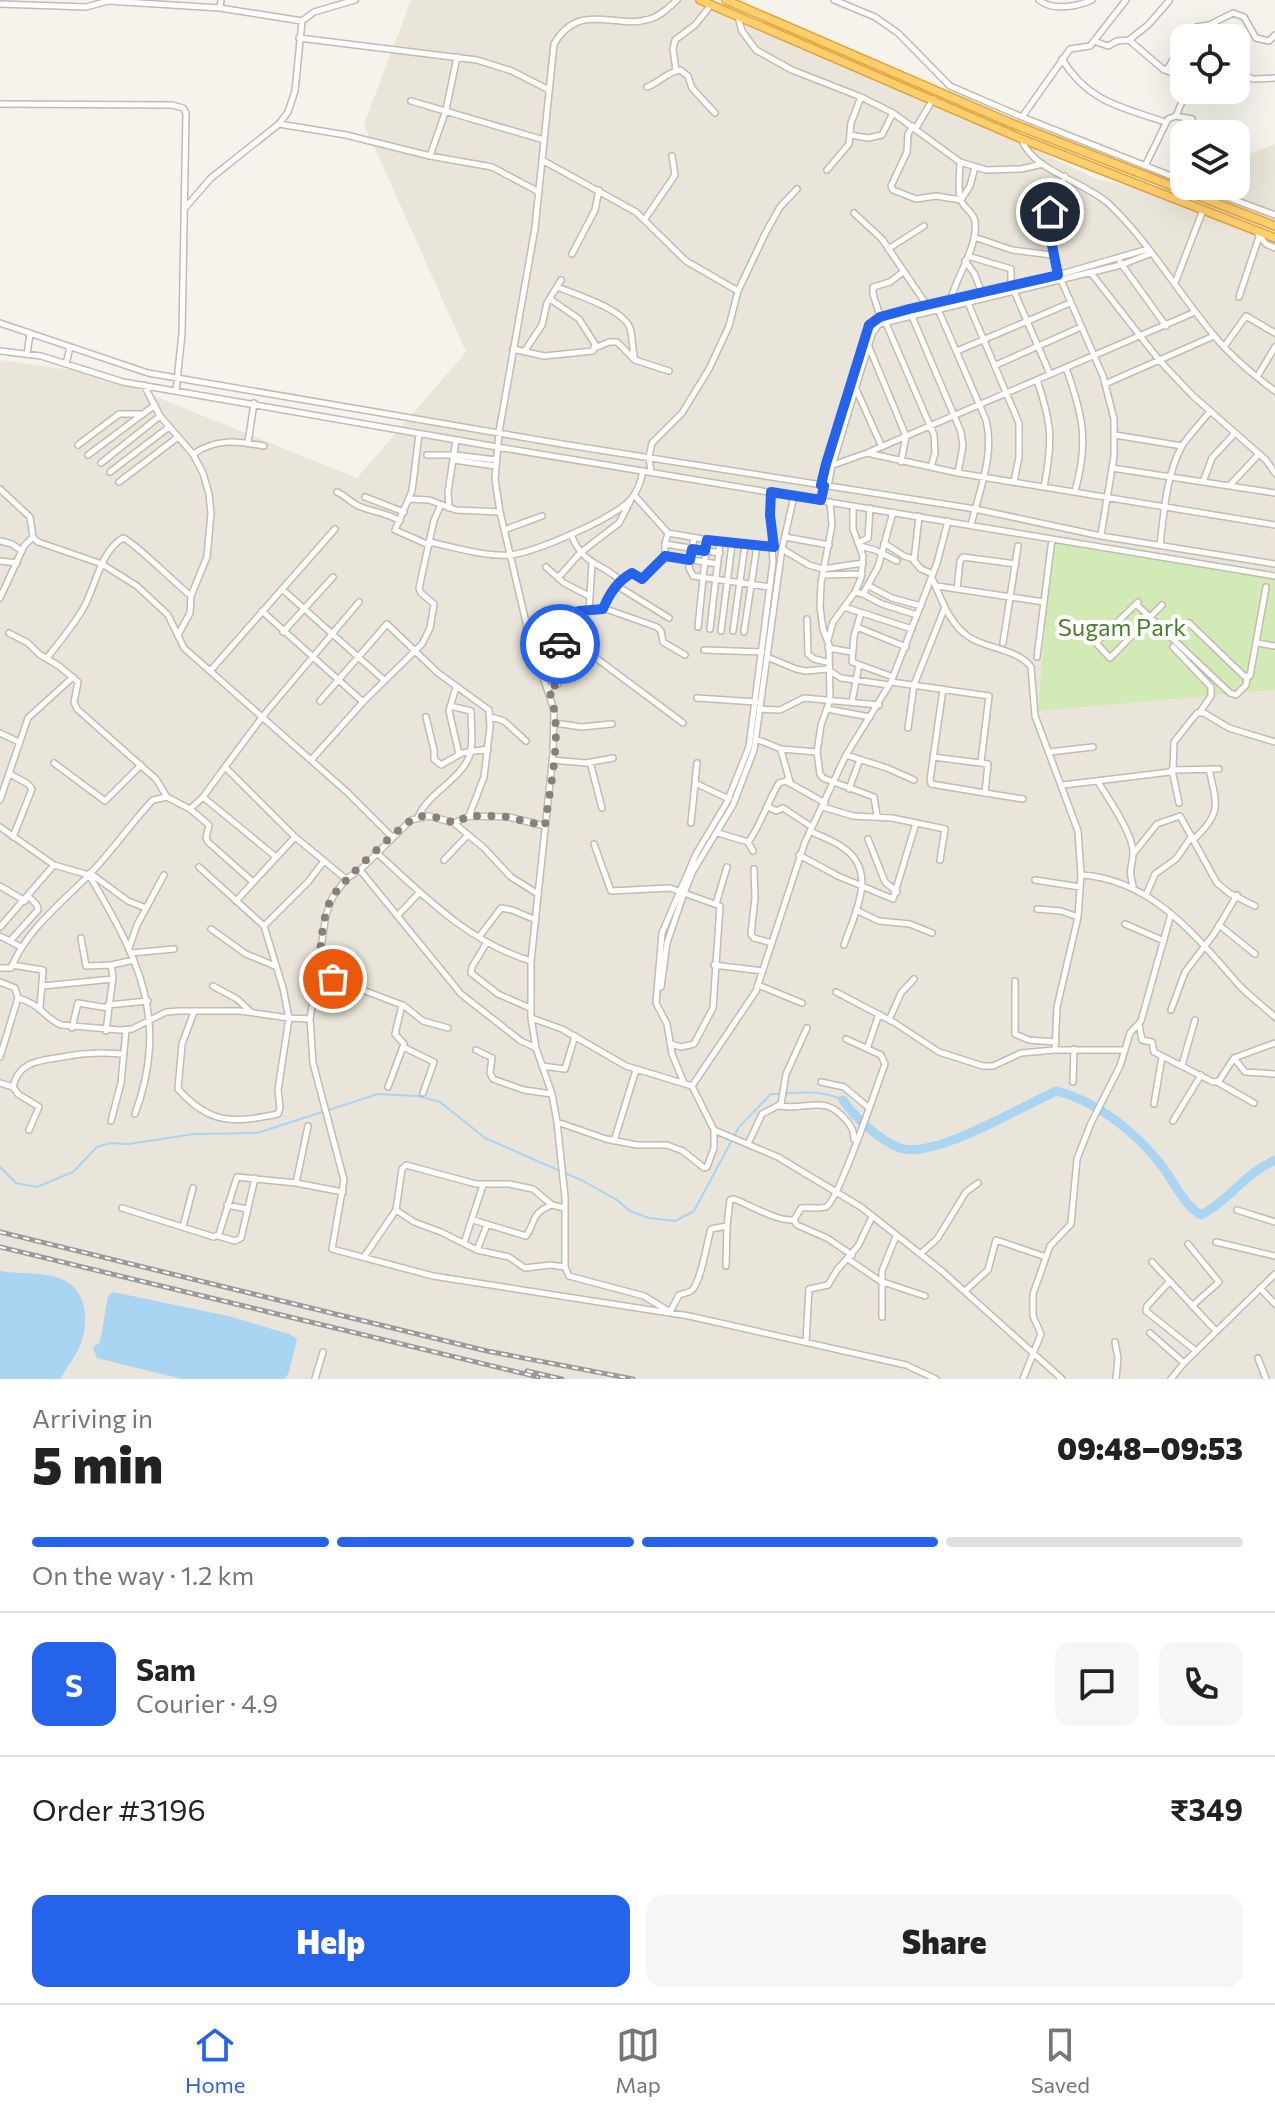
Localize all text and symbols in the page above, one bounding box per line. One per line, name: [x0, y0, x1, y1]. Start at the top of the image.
map controls: [1170, 24, 1250, 200]
button: locate: [1170, 24, 1250, 104]
button: layers: [1170, 120, 1250, 200]
pin: [1016, 178, 1084, 246]
icon: home: [1028, 190, 1072, 234]
courier: [520, 604, 600, 684]
park label: Sugam Park: [1058, 612, 1186, 641]
icon: car: [538, 622, 582, 666]
pin: [299, 945, 367, 1013]
icon: bag: [311, 957, 355, 1001]
text: Arriving in: [32, 1402, 153, 1433]
text: 09:48–09:53: [1057, 1429, 1243, 1466]
text: 5 min: [32, 1431, 163, 1495]
text: On the way · 1.2 km: [32, 1559, 254, 1590]
button: chat: [1055, 1642, 1139, 1726]
button: phone: [1159, 1642, 1243, 1726]
text: Sam: [136, 1650, 196, 1687]
text: S: [65, 1666, 83, 1703]
text: Courier · 4.9: [136, 1687, 278, 1718]
text: Order #3196: [32, 1790, 206, 1827]
text: ₹349: [1170, 1790, 1243, 1827]
button: Help: [32, 1895, 630, 1987]
button: Share: [646, 1895, 1243, 1987]
tab: Home: [185, 2023, 245, 2098]
tab: Map: [615, 2023, 661, 2098]
tab: Saved: [1031, 2023, 1090, 2098]

